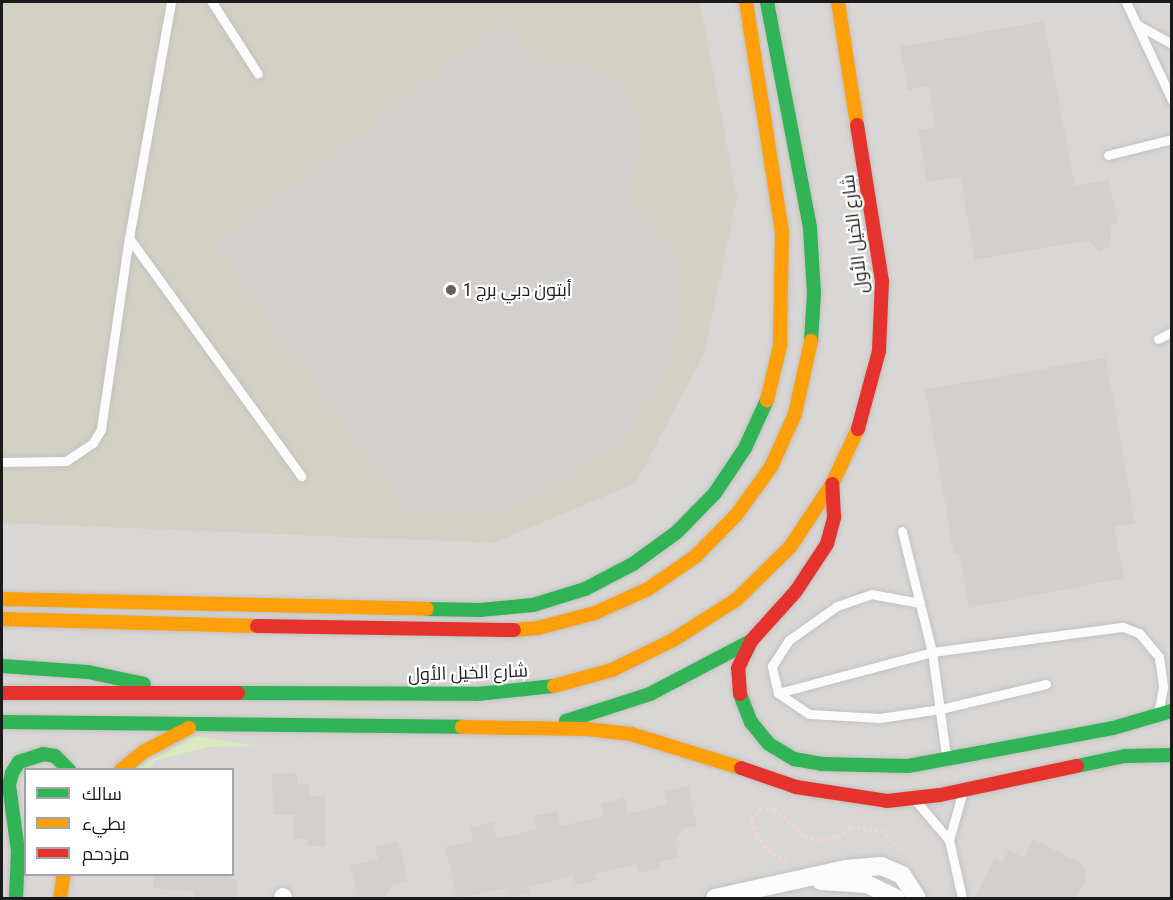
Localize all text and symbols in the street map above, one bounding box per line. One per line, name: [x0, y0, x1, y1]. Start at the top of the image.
street label: شارع الخيل الأول: [837, 173, 873, 295]
place label: أبتون دبي برج 1: [463, 279, 572, 301]
marker: أبتون دبي برج 1: [444, 283, 458, 297]
street label: شارع الخيل الأول: [408, 660, 528, 686]
legend: [24, 768, 234, 876]
text: سالك: [82, 783, 122, 804]
text: بطيء: [82, 813, 126, 834]
text: مزدحم: [82, 843, 130, 864]

